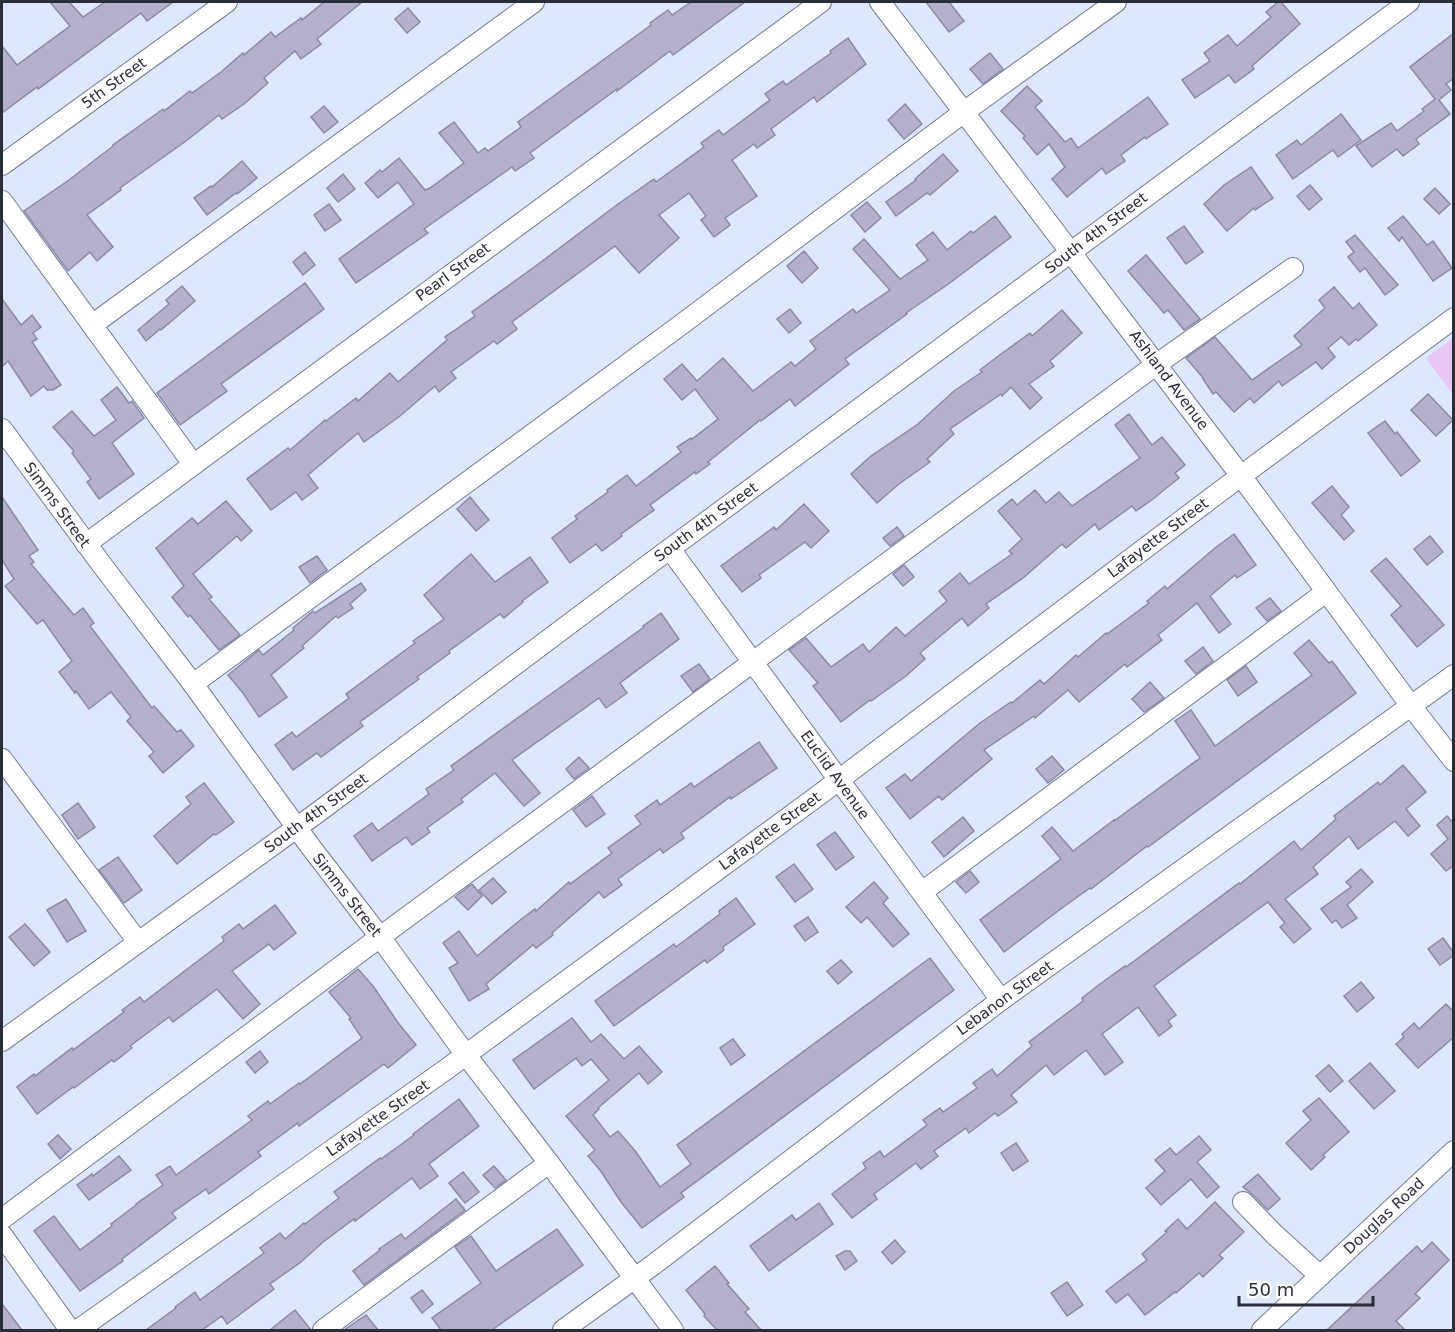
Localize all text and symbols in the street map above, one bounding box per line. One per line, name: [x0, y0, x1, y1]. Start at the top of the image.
street label: 5th Street: [78, 54, 150, 112]
street label: South 4th Street: [1041, 189, 1151, 277]
street label: Pearl Street: [412, 239, 494, 305]
street label: Ashland Avenue: [1126, 326, 1212, 434]
street label: Simms Street: [20, 459, 94, 551]
street label: South 4th Street: [651, 478, 761, 566]
street label: Lafayette Street: [1104, 494, 1212, 582]
street label: Euclid Avenue: [797, 727, 873, 823]
street label: South 4th Street: [261, 769, 371, 857]
street label: Lafayette Street: [716, 788, 825, 874]
street label: Simms Street: [309, 850, 385, 940]
street label: Lebanon Street: [953, 957, 1057, 1039]
street label: Lafayette Street: [323, 1076, 433, 1160]
street label: Douglas Road: [1340, 1174, 1428, 1258]
scale bar: [1239, 1269, 1372, 1307]
text: 50 m: [1248, 1279, 1294, 1300]

